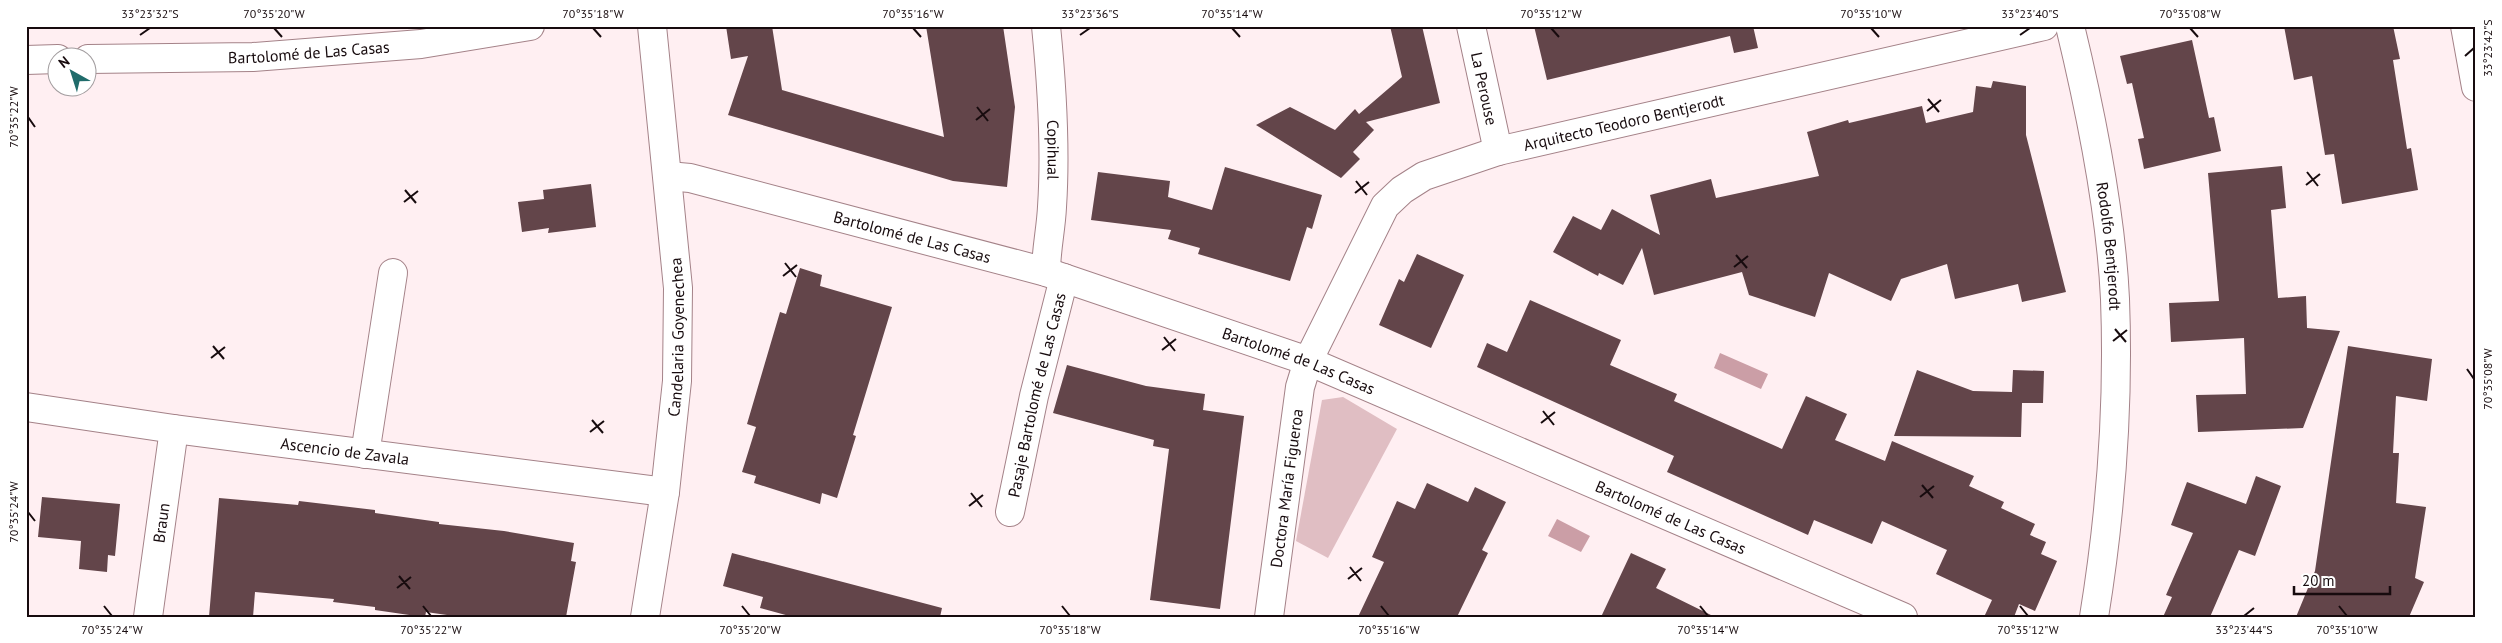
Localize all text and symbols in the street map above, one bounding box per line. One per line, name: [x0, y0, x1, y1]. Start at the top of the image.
text: 33°23'32"S: [121, 6, 179, 21]
text: 70°35'20"W: [243, 6, 305, 21]
text: 70°35'18"W: [562, 6, 624, 21]
text: 70°35'16"W: [882, 6, 944, 21]
text: 33°23'36"S: [1061, 6, 1119, 21]
text: 70°35'14"W: [1201, 6, 1263, 21]
text: 70°35'12"W: [1520, 6, 1582, 21]
text: 70°35'10"W: [1840, 6, 1902, 21]
text: 33°23'40"S: [2001, 6, 2059, 21]
text: 70°35'08"W: [2159, 6, 2221, 21]
text: 33°23'42"S: [2480, 19, 2495, 77]
street label: Bartolomé de Las Casas: [228, 36, 391, 67]
north arrow: [48, 48, 98, 98]
street label: La Perouse: [1467, 50, 1502, 127]
text: N: [55, 52, 73, 72]
text: 70°35'22"W: [6, 86, 21, 148]
street label: Arquitecto Teodoro Bentjerodt: [1521, 89, 1727, 155]
street label: Copihual: [1043, 119, 1064, 180]
street label: Rodolfo Bentjerodt: [2092, 181, 2125, 311]
street label: Bartolomé de Las Casas: [831, 206, 993, 267]
street label: Candelaria Goyenechea: [663, 257, 688, 418]
street label: Pasaje Bartolomé de Las Casas: [1003, 290, 1070, 499]
street label: Bartolomé de Las Casas: [1220, 323, 1378, 399]
text: 70°35'08"W: [2480, 348, 2495, 410]
street label: Doctora María Figueroa: [1266, 407, 1307, 569]
street label: Ascencio de Zavala: [279, 433, 410, 469]
street label: Bartolomé de Las Casas: [1593, 476, 1749, 558]
text: 70°35'24"W: [6, 481, 21, 543]
street label: Braun: [148, 502, 174, 544]
scale bar: [2294, 563, 2391, 595]
text: 20 m: [2302, 571, 2335, 590]
text: 70°35'24"W: [81, 622, 143, 637]
text: 70°35'22"W: [400, 622, 462, 637]
text: 70°35'20"W: [719, 622, 781, 637]
text: 70°35'18"W: [1039, 622, 1101, 637]
text: 70°35'16"W: [1358, 622, 1420, 637]
text: 70°35'14"W: [1677, 622, 1739, 637]
text: 70°35'12"W: [1997, 622, 2059, 637]
text: 33°23'44"S: [2215, 622, 2273, 637]
text: 70°35'10"W: [2316, 622, 2378, 637]

